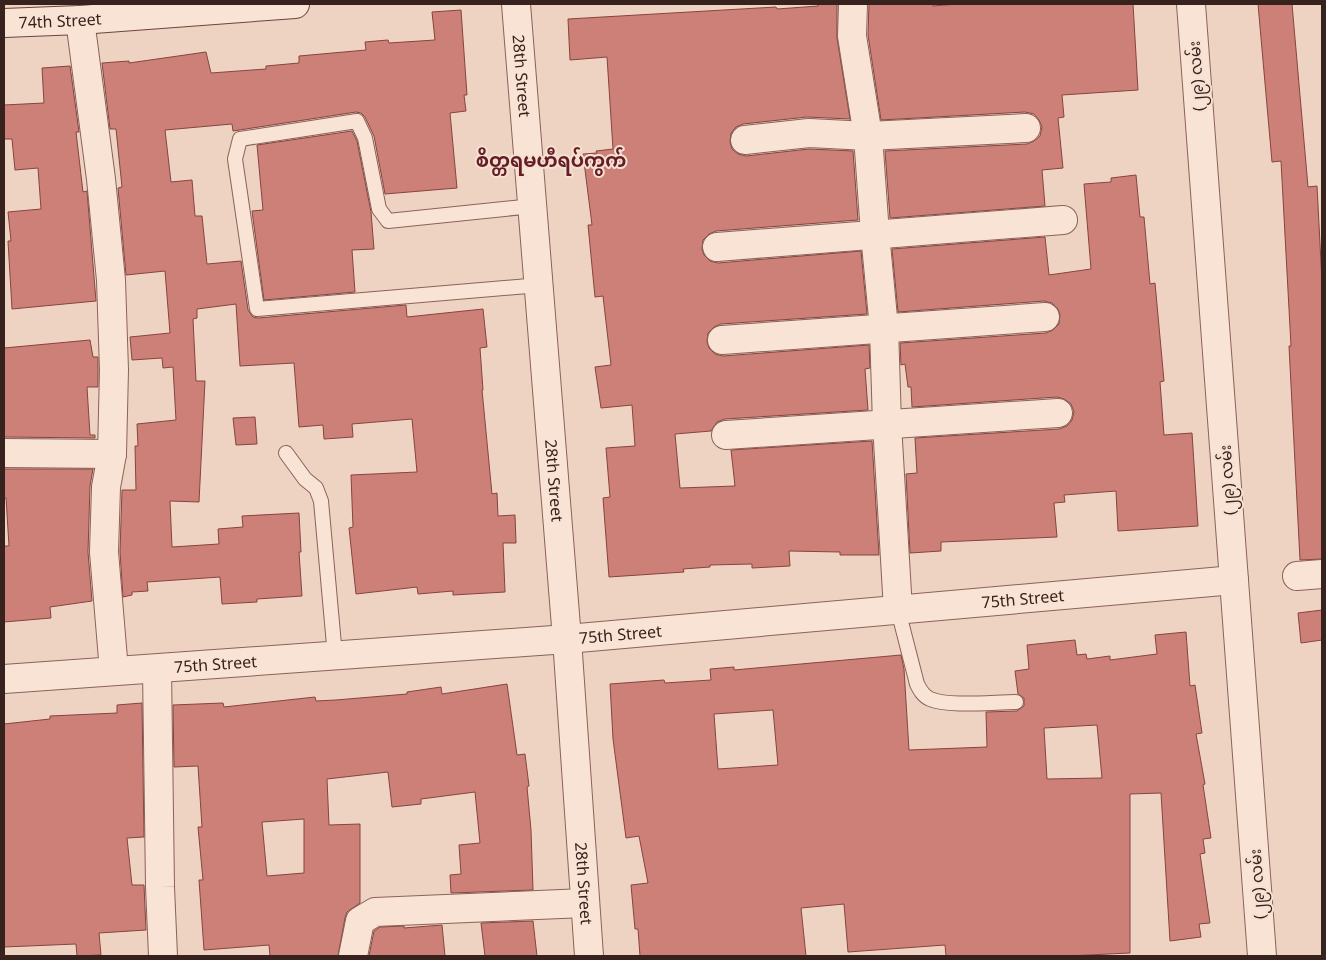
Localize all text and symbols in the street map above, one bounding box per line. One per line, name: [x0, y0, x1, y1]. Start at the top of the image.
street label: 74th Street: [18, 3, 103, 42]
street label: 28th Street: [499, 33, 540, 119]
street label: (၂၉) လမ်း: [1179, 39, 1218, 112]
district label: စိတ္တရမဟီရပ်ကွက်: [476, 142, 626, 183]
street label: 28th Street: [531, 438, 573, 524]
street label: (၂၉) လမ်း: [1210, 443, 1249, 516]
street label: 75th Street: [980, 580, 1066, 622]
street label: 75th Street: [578, 616, 664, 658]
street label: 75th Street: [173, 646, 258, 687]
street label: 28th Street: [561, 841, 602, 926]
street label: (၂၉) လမ်း: [1240, 847, 1279, 920]

